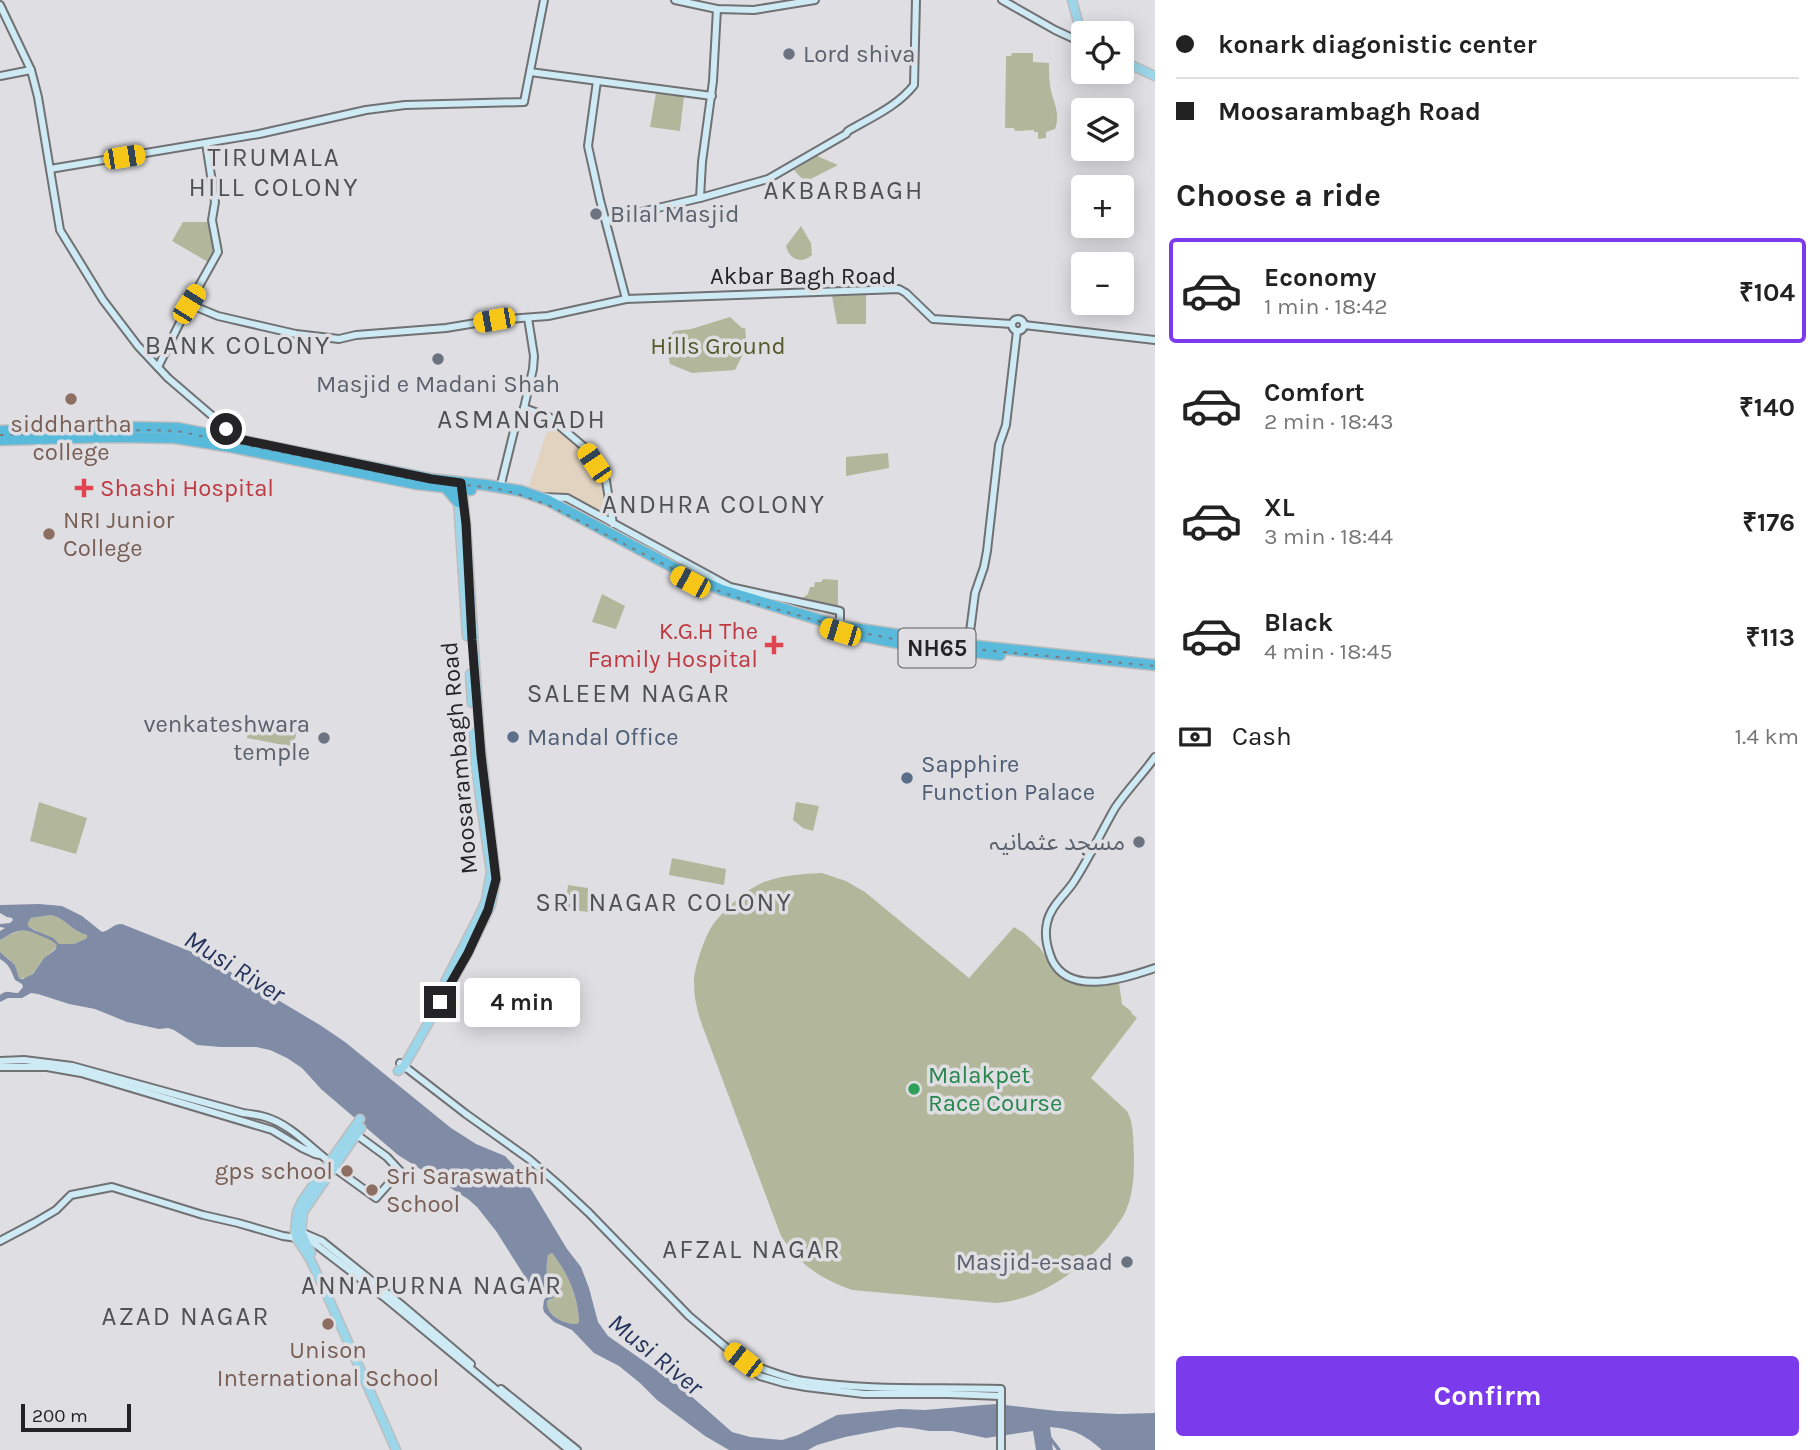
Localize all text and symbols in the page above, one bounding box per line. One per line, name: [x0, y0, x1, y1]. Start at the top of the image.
map controls: [1071, 21, 1134, 315]
button: locate: [1071, 21, 1134, 84]
text: konark diagonistic center: [1218, 29, 1537, 60]
place label: Lord shiva: [803, 40, 915, 68]
marker: Lord shiva: [781, 46, 797, 62]
text: Moosarambagh Road: [1218, 96, 1481, 127]
button: layers: [1071, 98, 1134, 161]
district label: TIRUMALA HILL COLONY: [189, 142, 359, 203]
car: [102, 143, 147, 171]
district label: AKBARBAGH: [764, 175, 924, 206]
button: +: [1071, 175, 1134, 238]
text: Choose a ride: [1176, 177, 1381, 214]
place label: Bilal Masjid: [610, 200, 739, 228]
marker: Bilal Masjid: [588, 206, 604, 222]
button: −: [1071, 252, 1134, 315]
icon: car: [1180, 259, 1243, 322]
street label: Akbar Bagh Road: [710, 262, 896, 290]
text: Economy: [1264, 262, 1376, 293]
text: ₹104: [1739, 277, 1795, 308]
car: [169, 281, 210, 327]
text: 1 min · 18:42: [1264, 293, 1388, 320]
car: [472, 306, 517, 334]
district label: BANK COLONY: [145, 330, 331, 361]
park label: Hills Ground: [650, 332, 786, 360]
marker: Masjid e Madani Shah: [430, 351, 446, 367]
place label: Masjid e Madani Shah: [316, 370, 560, 398]
icon: car: [1180, 374, 1243, 437]
text: Comfort: [1264, 377, 1365, 408]
marker: siddhartha college: [63, 391, 79, 407]
text: ₹140: [1739, 392, 1795, 423]
district label: ASMANGADH: [437, 404, 607, 435]
text: 2 min · 18:43: [1264, 408, 1394, 435]
place label: siddhartha college: [10, 410, 132, 466]
route start: [210, 413, 242, 445]
car: [574, 440, 615, 486]
place label: Shashi Hospital: [100, 474, 274, 502]
marker: Shashi Hospital: [74, 478, 94, 498]
district label: ANDHRA COLONY: [602, 489, 826, 520]
icon: car: [1180, 489, 1243, 552]
text: XL: [1264, 492, 1295, 523]
place label: NRI Junior College: [63, 506, 175, 562]
text: ₹176: [1742, 507, 1795, 538]
text: 3 min · 18:44: [1264, 523, 1393, 550]
marker: NRI Junior College: [41, 526, 57, 542]
car: [667, 563, 714, 601]
icon: car: [1180, 604, 1243, 667]
text: Black: [1264, 607, 1333, 638]
car: [817, 616, 864, 648]
place label: K.G.H The Family Hospital: [588, 617, 758, 673]
text: ₹113: [1745, 622, 1795, 653]
road number: NH65: [898, 628, 976, 668]
marker: K.G.H The Family Hospital: [764, 635, 784, 655]
text: 4 min · 18:45: [1264, 638, 1392, 665]
street label: Moosarambagh Road: [435, 641, 483, 875]
district label: SALEEM NAGAR: [527, 678, 731, 709]
place label: venkateshwara temple: [143, 710, 310, 766]
icon: cash: [1176, 718, 1214, 756]
text: Cash: [1232, 721, 1292, 752]
place label: Mandal Office: [527, 723, 679, 751]
text: 1.4 km: [1735, 723, 1799, 750]
marker: Mandal Office: [505, 729, 521, 745]
marker: venkateshwara temple: [316, 730, 332, 746]
place label: Sapphire Function Palace: [921, 750, 1095, 806]
marker: Sapphire Function Palace: [899, 770, 915, 786]
place label: مسجد عثمانیہ: [989, 828, 1125, 856]
marker: مسجد عثمانیہ: [1131, 834, 1147, 850]
district label: SRI NAGAR COLONY: [535, 887, 793, 918]
water label: Musi River: [179, 923, 292, 1010]
callout: 4 min: [464, 978, 580, 1026]
route end: [424, 986, 456, 1018]
text: 4 min: [490, 989, 554, 1016]
place label: Malakpet Race Course: [928, 1061, 1062, 1117]
marker: Malakpet Race Course: [906, 1081, 922, 1097]
place label: gps school: [215, 1157, 333, 1185]
place label: Sri Saraswathi School: [386, 1162, 546, 1218]
marker: gps school: [339, 1163, 355, 1179]
marker: Sri Saraswathi School: [364, 1182, 380, 1198]
district label: AFZAL NAGAR: [662, 1234, 842, 1265]
place label: Masjid-e-saad: [956, 1248, 1113, 1276]
marker: Masjid-e-saad: [1119, 1254, 1135, 1270]
district label: ANNAPURNA NAGAR: [301, 1270, 563, 1301]
district label: AZAD NAGAR: [102, 1301, 270, 1332]
water label: Musi River: [602, 1307, 710, 1403]
marker: Unison International School: [320, 1316, 336, 1332]
place label: Unison International School: [217, 1336, 439, 1392]
car: [720, 1339, 767, 1381]
button: Confirm: [1176, 1356, 1799, 1436]
scale bar: [21, 1401, 131, 1433]
text: 200 m: [32, 1405, 88, 1427]

